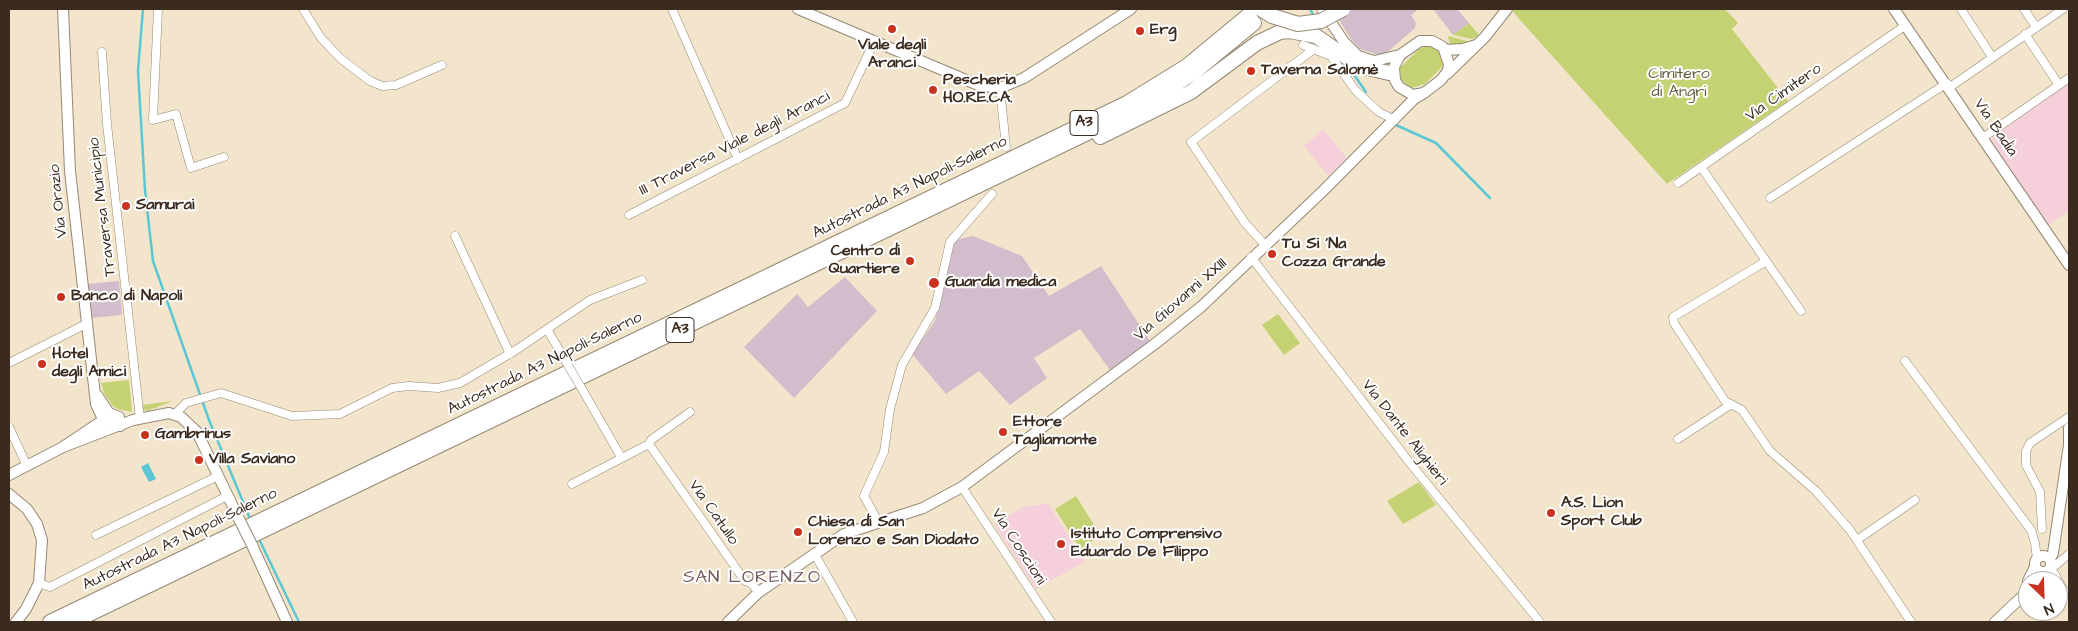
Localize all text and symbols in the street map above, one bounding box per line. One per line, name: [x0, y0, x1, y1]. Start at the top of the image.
place label: Erg: [1150, 21, 1177, 41]
marker: Viale degli Aranci: [886, 23, 898, 35]
marker: Erg: [1134, 25, 1146, 37]
place label: Viale degli Aranci: [858, 36, 926, 74]
street label: Via Cimitero: [1742, 60, 1826, 126]
place label: Taverna Salomè: [1261, 61, 1378, 81]
marker: Taverna Salomè: [1245, 65, 1257, 77]
park label: Cimitero di Angri: [1648, 65, 1710, 103]
place label: Pescheria HO.RE.CA.: [943, 71, 1016, 109]
marker: Pescheria HO.RE.CA.: [927, 84, 939, 96]
street label: III Traversa Viale degli Aranci: [636, 87, 834, 201]
street label: Via Badia: [1969, 96, 2021, 160]
road number: A3: [1070, 110, 1098, 136]
street label: Autostrada A3 Napoli-Salerno: [810, 132, 1010, 244]
street label: Traversa Municipio: [85, 136, 121, 278]
street label: Via Orazio: [46, 163, 72, 239]
place label: Samurai: [136, 196, 194, 216]
marker: Samurai: [120, 200, 132, 212]
place label: Tu Si 'Na Cozza Grande: [1282, 235, 1386, 273]
place label: Centro di Quartiere: [828, 242, 900, 280]
marker: Tu Si 'Na Cozza Grande: [1266, 248, 1278, 260]
street label: Via Giovanni XXIII: [1130, 254, 1232, 346]
marker: Centro di Quartiere: [904, 255, 916, 267]
place label: Guardia medica: [945, 273, 1056, 293]
marker: Guardia medica: [927, 276, 941, 290]
place label: Banco di Napoli: [71, 287, 182, 307]
marker: Banco di Napoli: [55, 291, 67, 303]
street label: Autostrada A3 Napoli-Salerno: [445, 308, 645, 420]
road number: A3: [666, 318, 694, 342]
place label: Hotel degli Amici: [52, 345, 126, 383]
marker: Hotel degli Amici: [36, 358, 48, 370]
street label: Via Dante Alighieri: [1357, 376, 1451, 490]
place label: Ettore Tagliamonte: [1013, 413, 1097, 451]
place label: Gambrinus: [155, 425, 231, 445]
marker: Ettore Tagliamonte: [997, 426, 1009, 438]
marker: Gambrinus: [139, 429, 151, 441]
place label: Villa Saviano: [209, 450, 295, 470]
marker: Villa Saviano: [193, 454, 205, 466]
street label: Via Catullo: [684, 477, 742, 549]
street label: Autostrada A3 Napoli-Salerno: [80, 484, 280, 596]
place label: A.S. Lion Sport Club: [1561, 494, 1642, 532]
street label: Via Coscioni: [986, 505, 1050, 589]
marker: A.S. Lion Sport Club: [1545, 507, 1557, 519]
place label: Chiesa di San Lorenzo e San Diodato: [808, 513, 978, 551]
place label: Istituto Comprensivo Eduardo De Filippo: [1071, 525, 1222, 563]
marker: Chiesa di San Lorenzo e San Diodato: [792, 526, 804, 538]
marker: Istituto Comprensivo Eduardo De Filippo: [1055, 538, 1067, 550]
district label: SAN LORENZO: [682, 567, 822, 589]
north arrow: [2018, 571, 2068, 621]
text: N: [2041, 598, 2057, 620]

